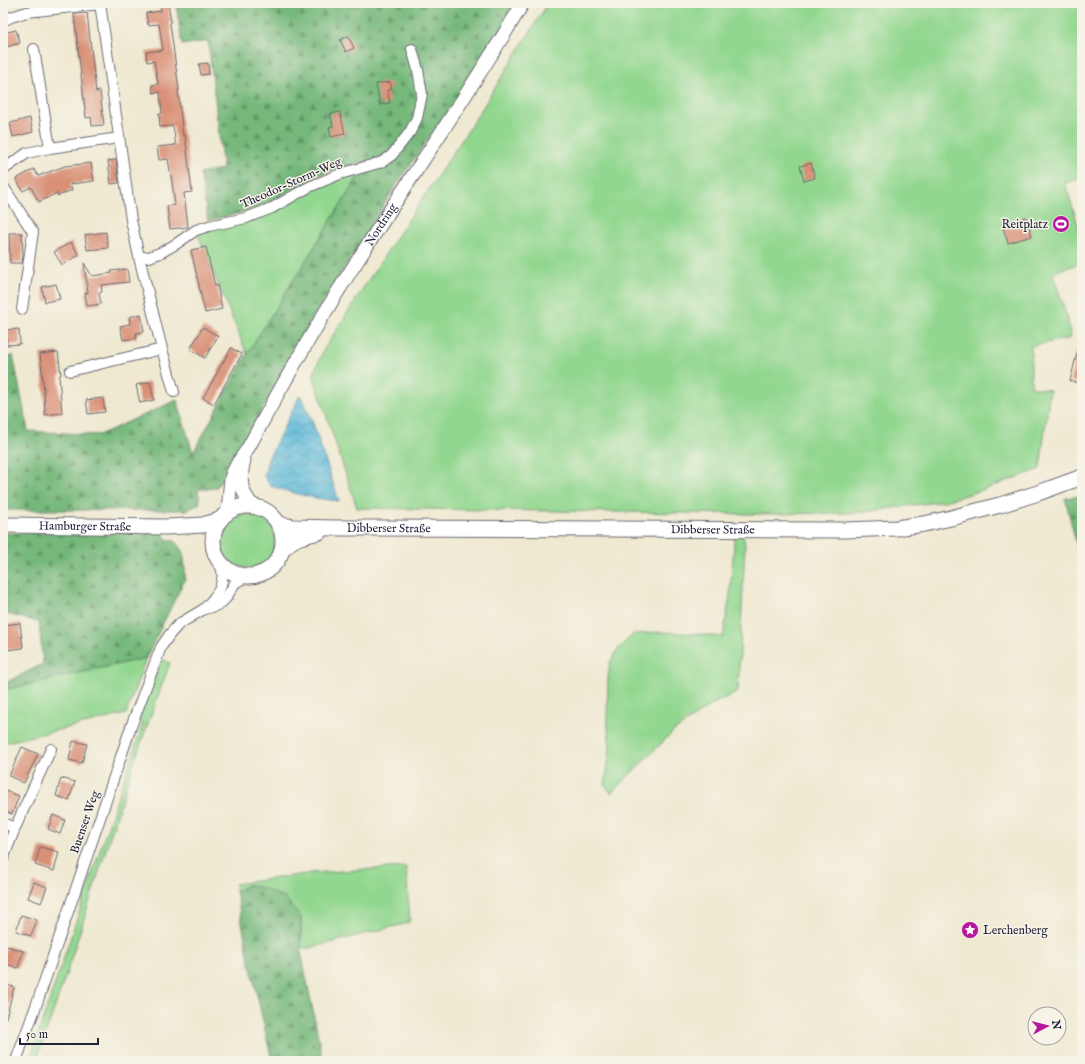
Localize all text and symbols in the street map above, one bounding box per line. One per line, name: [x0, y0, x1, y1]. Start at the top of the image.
street label: Theodor-Storm-Weg: [238, 154, 344, 212]
street label: Nordring: [361, 200, 400, 249]
sports icon: Reitplatz: [1051, 214, 1071, 234]
place label: Reitplatz: [1002, 217, 1048, 233]
street label: Hamburger Straße: [39, 518, 132, 534]
street label: Dibberser Straße: [347, 520, 431, 536]
street label: Dibberser Straße: [671, 522, 755, 537]
street label: Buenser Weg: [67, 788, 103, 855]
place icon: Lerchenberg: [960, 920, 980, 940]
place label: Lerchenberg: [983, 923, 1048, 938]
north arrow: [1027, 1006, 1067, 1046]
text: N: [1048, 1018, 1064, 1031]
scale bar: [20, 1020, 98, 1046]
text: 50 m: [26, 1027, 48, 1042]

